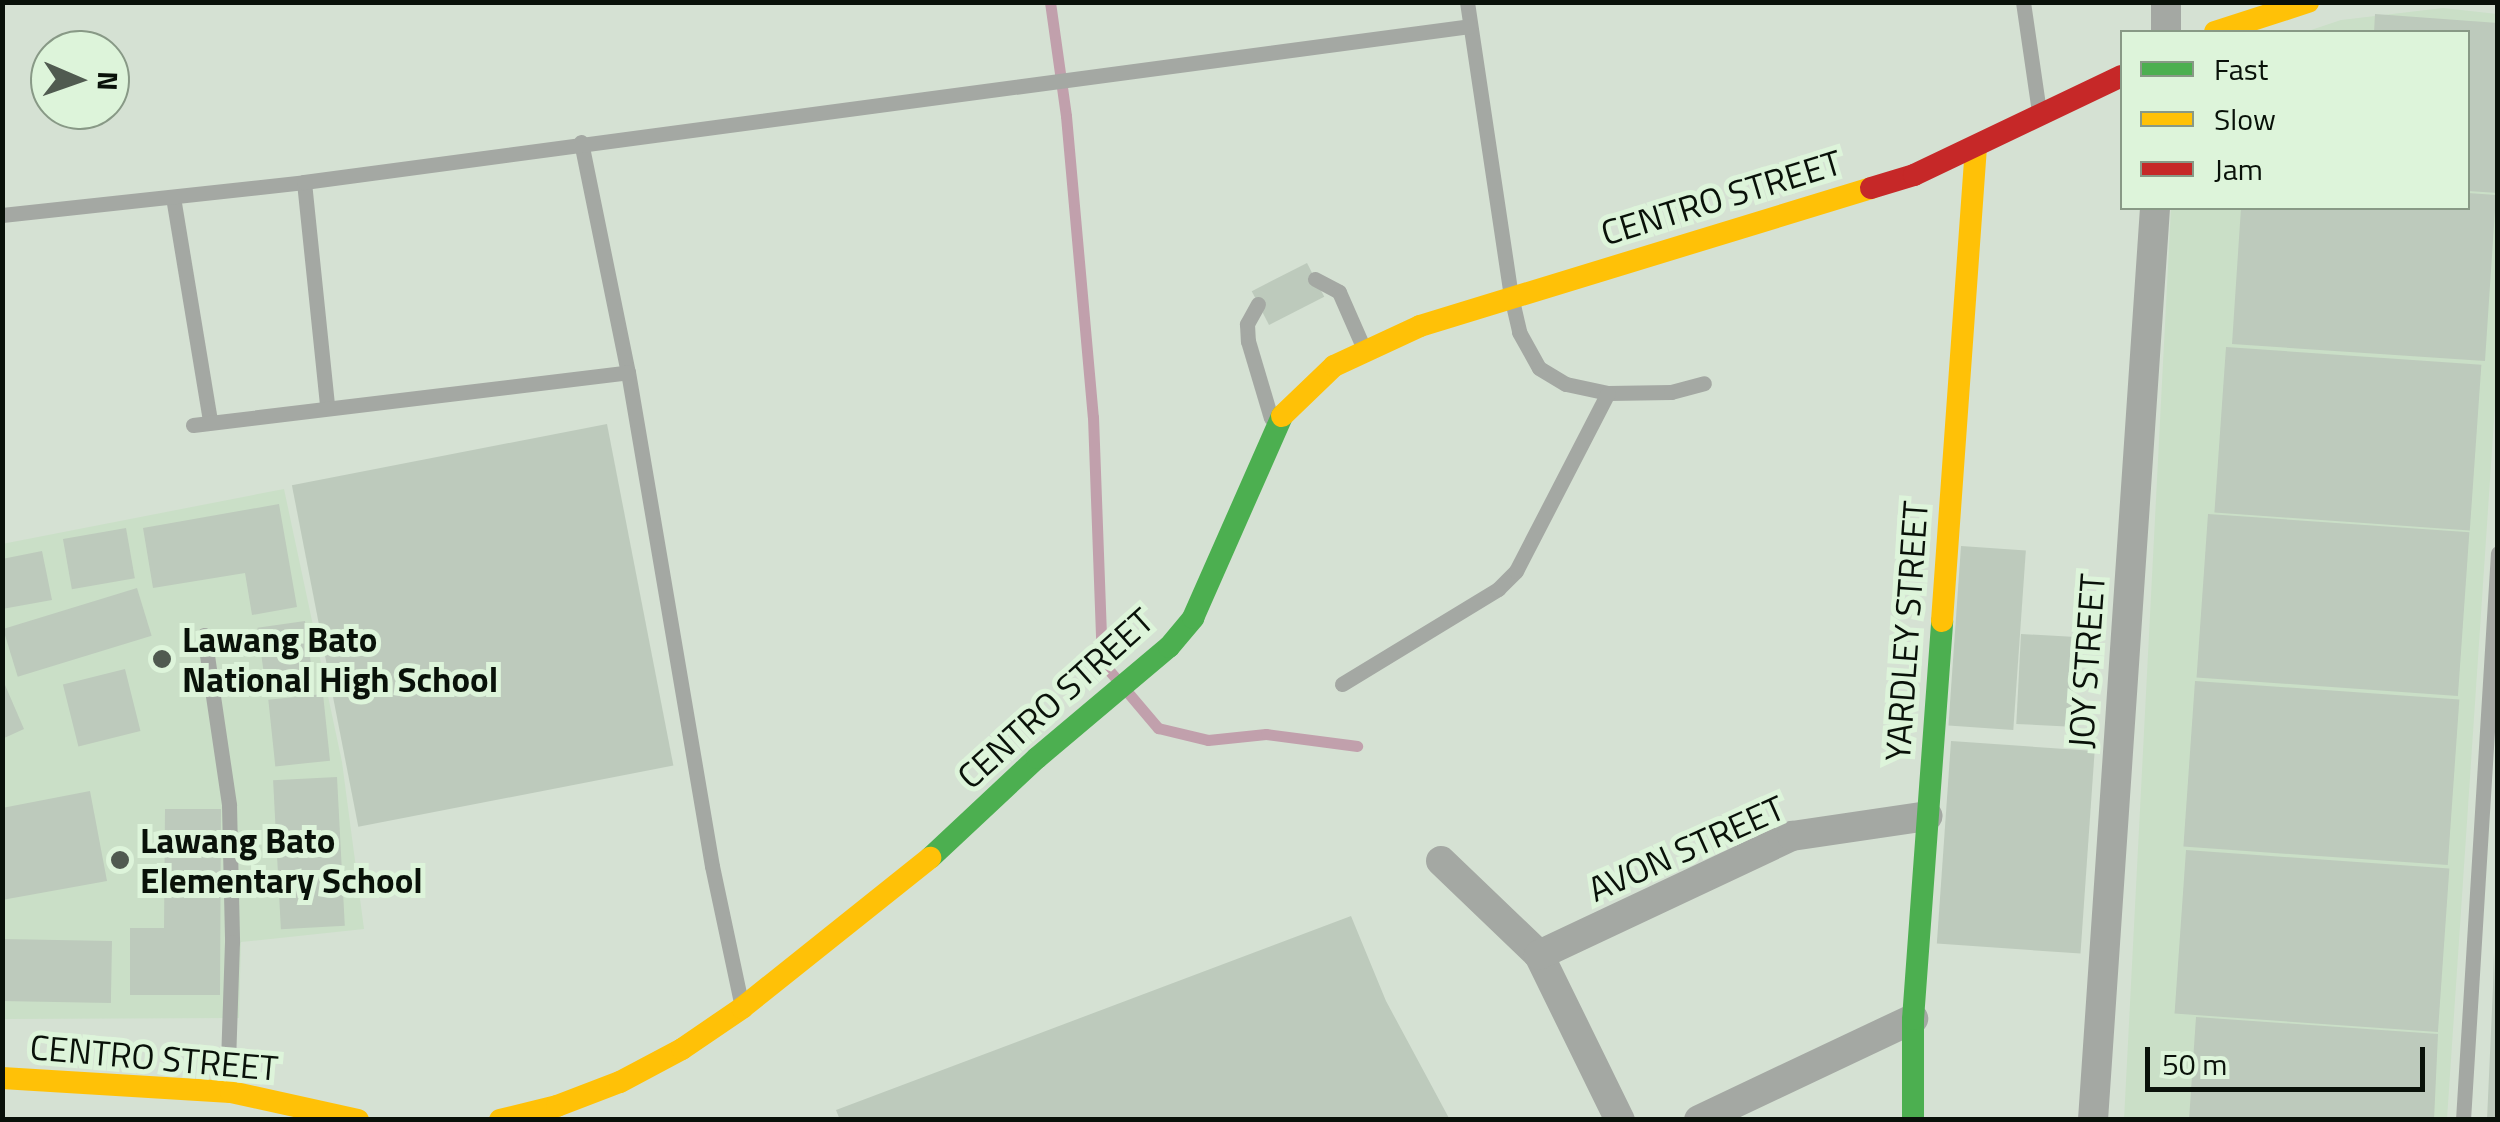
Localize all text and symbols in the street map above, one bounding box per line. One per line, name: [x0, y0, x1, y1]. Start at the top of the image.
north arrow: [30, 30, 130, 130]
legend: [2120, 30, 2470, 210]
text: Fast: [2214, 46, 2268, 92]
text: N: [87, 71, 130, 91]
text: Slow: [2214, 96, 2276, 142]
street label: CENTRO STREET: [1596, 141, 1846, 253]
text: Jam: [2214, 146, 2263, 192]
street label: YARDLEY STREET: [1876, 499, 1936, 763]
street label: JOY STREET: [2059, 572, 2113, 750]
street label: CENTRO STREET: [948, 599, 1162, 797]
place label: Lawang Bato National High School: [182, 618, 498, 700]
marker: Lawang Bato National High School: [151, 648, 173, 670]
street label: AVON STREET: [1581, 786, 1791, 910]
place label: Lawang Bato Elementary School: [140, 819, 423, 901]
marker: Lawang Bato Elementary School: [109, 849, 131, 871]
street label: CENTRO STREET: [28, 1025, 280, 1089]
scale bar: [2150, 1027, 2430, 1089]
text: 50 m: [2162, 1041, 2227, 1087]

